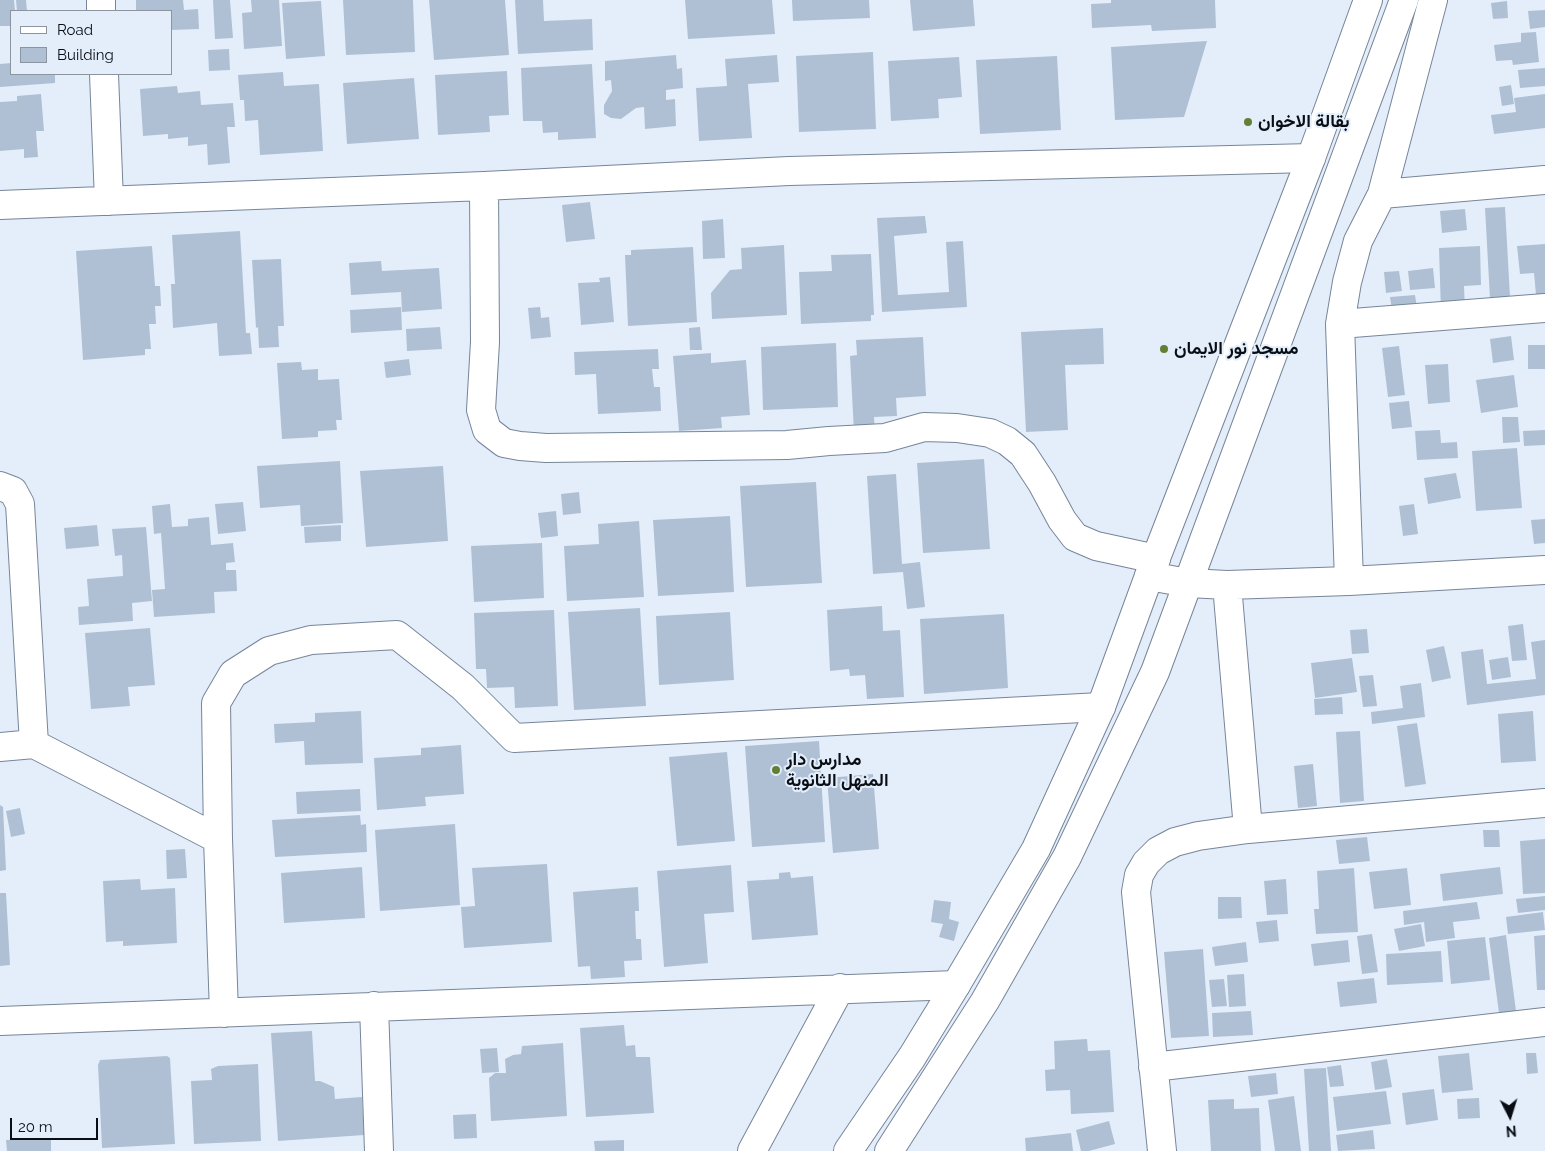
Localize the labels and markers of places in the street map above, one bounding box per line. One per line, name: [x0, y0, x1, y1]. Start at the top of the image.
place label: بقالة الاخوان: [1258, 111, 1350, 133]
marker: بقالة الاخوان: [1242, 116, 1254, 128]
place label: مسجد نور الايمان: [1174, 338, 1298, 360]
marker: مسجد نور الايمان: [1158, 343, 1170, 355]
place label: مدارس دار المنهل الثانوية: [786, 749, 889, 792]
marker: مدارس دار المنهل الثانوية: [770, 764, 782, 776]

